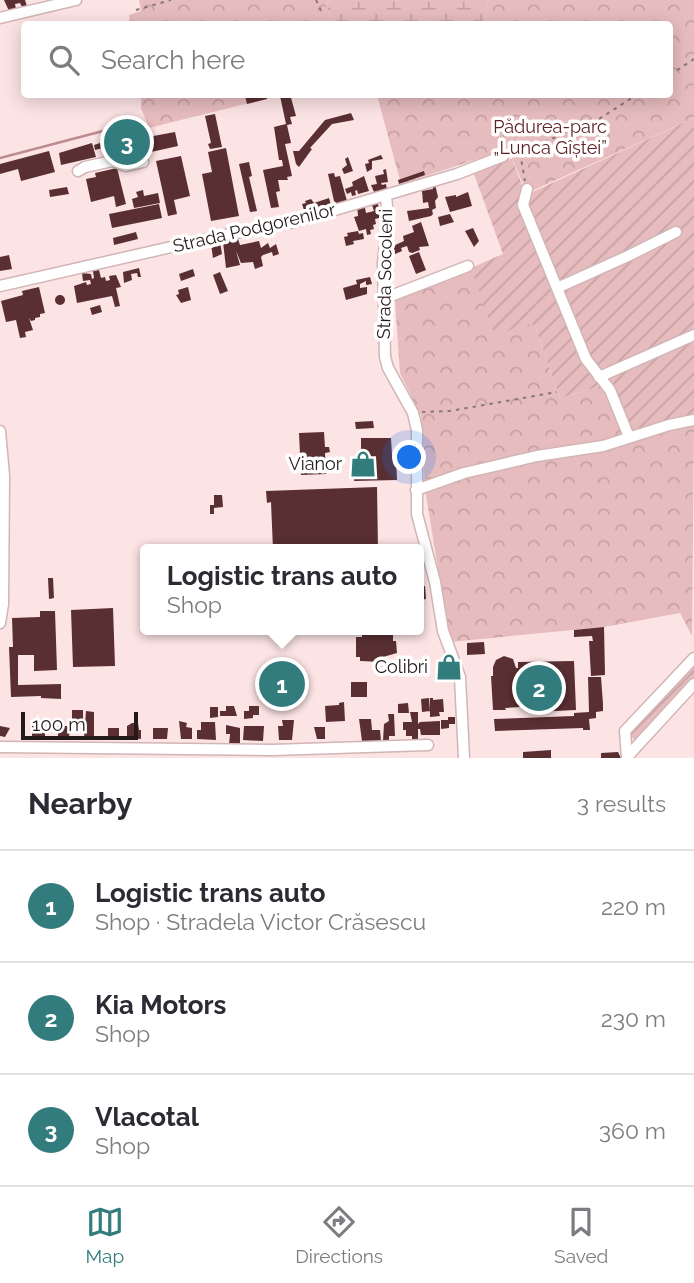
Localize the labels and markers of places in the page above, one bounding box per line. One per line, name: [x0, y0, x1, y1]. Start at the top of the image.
pin: 3: [104, 116, 150, 168]
shop icon: Vianor: [348, 449, 378, 479]
place label: Vianor: [289, 453, 343, 474]
shop icon: Colibri: [434, 652, 464, 682]
place label: Colibri: [375, 656, 428, 677]
pin: 1: [259, 658, 305, 710]
pin: 2: [516, 662, 562, 714]

